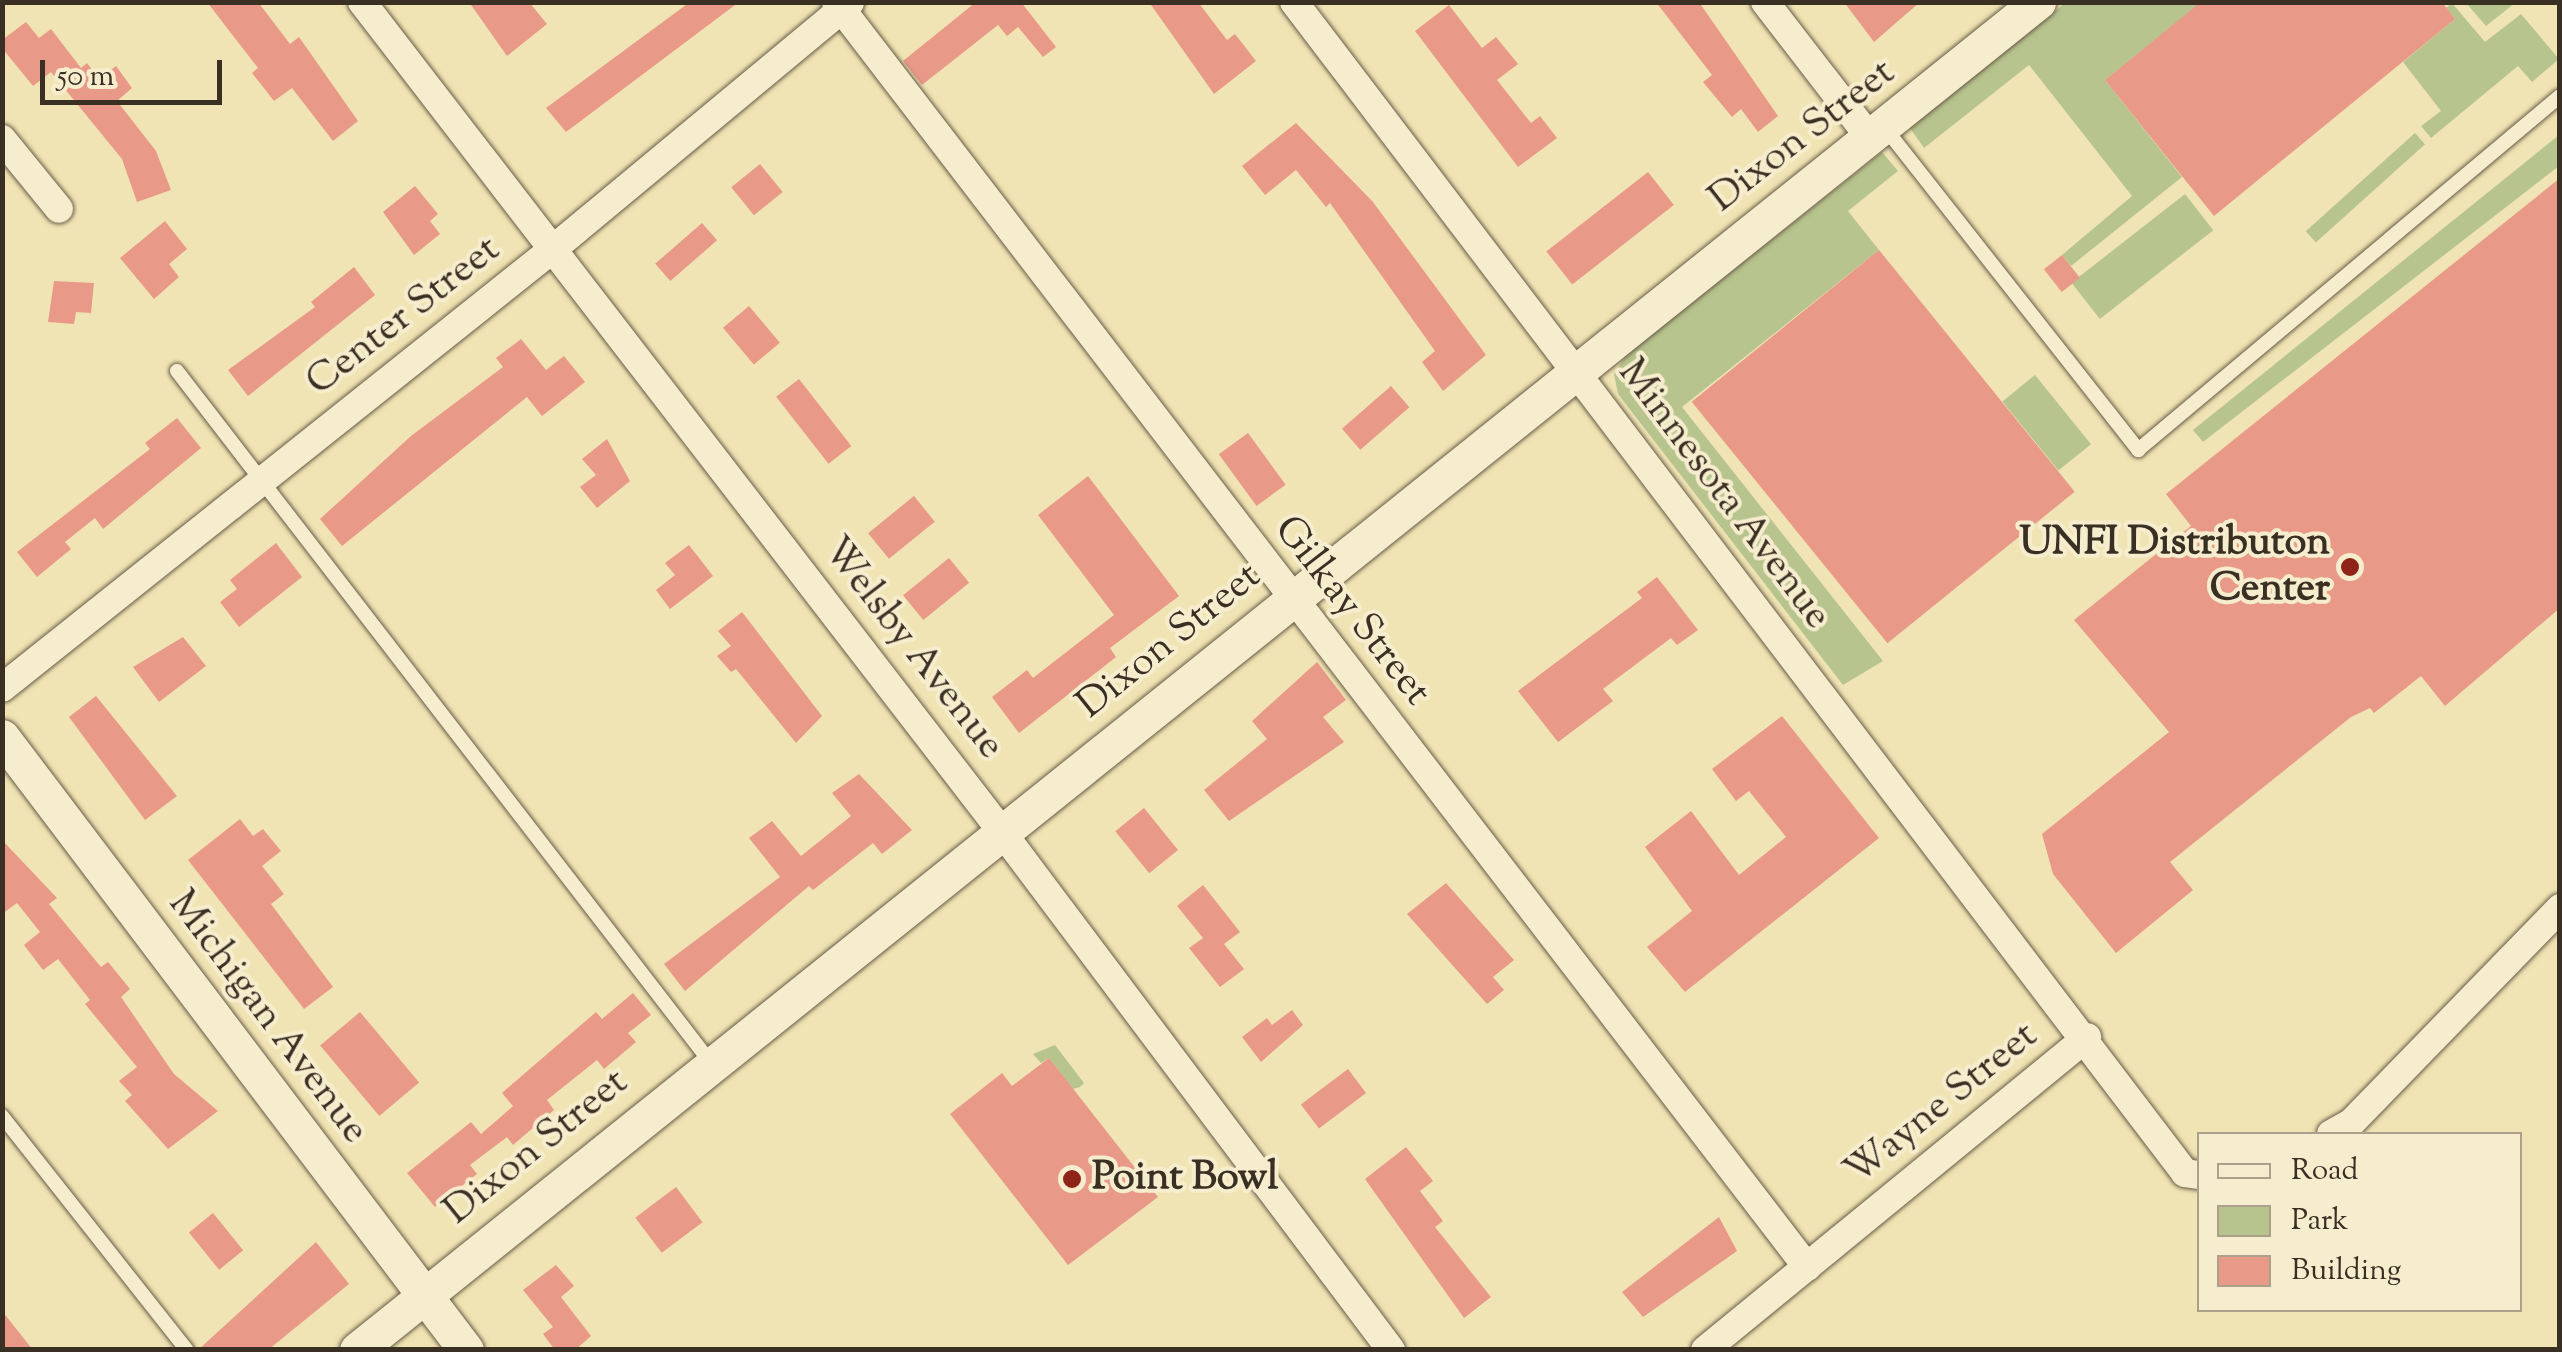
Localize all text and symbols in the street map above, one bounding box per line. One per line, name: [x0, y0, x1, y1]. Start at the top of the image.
scale bar: [45, 40, 228, 102]
street label: Dixon Street: [1701, 50, 1905, 224]
text: 50 m: [57, 56, 114, 99]
street label: Center Street: [298, 227, 510, 407]
street label: Minnesota Avenue: [1606, 351, 1840, 639]
street label: Gilkay Street: [1262, 508, 1440, 716]
place label: UNFI Distributon Center: [2019, 520, 2330, 614]
street label: Welsby Avenue: [811, 529, 1013, 769]
street label: Dixon Street: [1069, 554, 1271, 730]
marker: UNFI Distributon Center: [2339, 556, 2361, 578]
street label: Michigan Avenue: [156, 882, 378, 1154]
street label: Wayne Street: [1836, 1013, 2048, 1197]
street label: Dixon Street: [436, 1060, 638, 1236]
legend: [2197, 1132, 2522, 1312]
text: Road: [2291, 1150, 2358, 1193]
place label: Point Bowl: [1092, 1155, 1278, 1203]
marker: Point Bowl: [1061, 1168, 1083, 1190]
text: Park: [2291, 1200, 2348, 1243]
text: Building: [2291, 1250, 2401, 1293]

